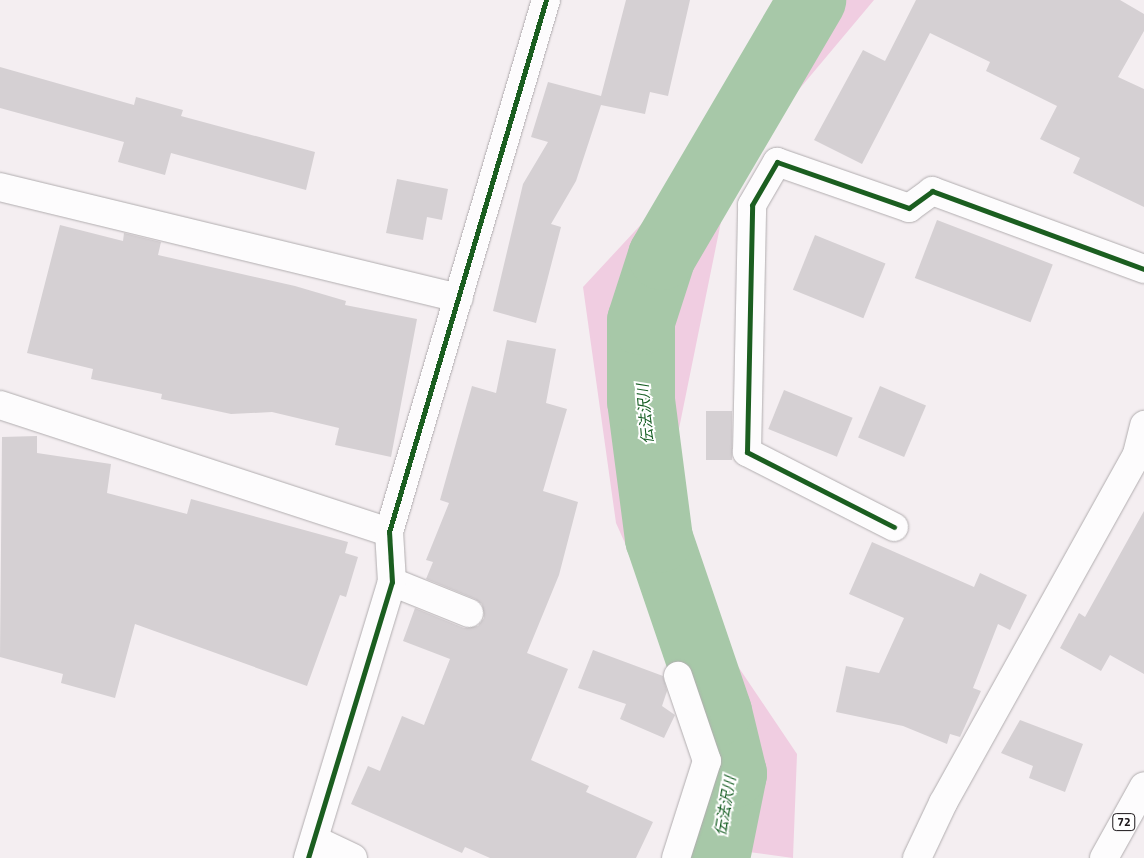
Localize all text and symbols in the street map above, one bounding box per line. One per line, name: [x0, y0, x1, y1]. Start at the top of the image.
water label: 伝法沢川: [633, 383, 657, 445]
water label: 伝法沢川: [711, 775, 739, 837]
road number: 72: [1112, 812, 1136, 832]

